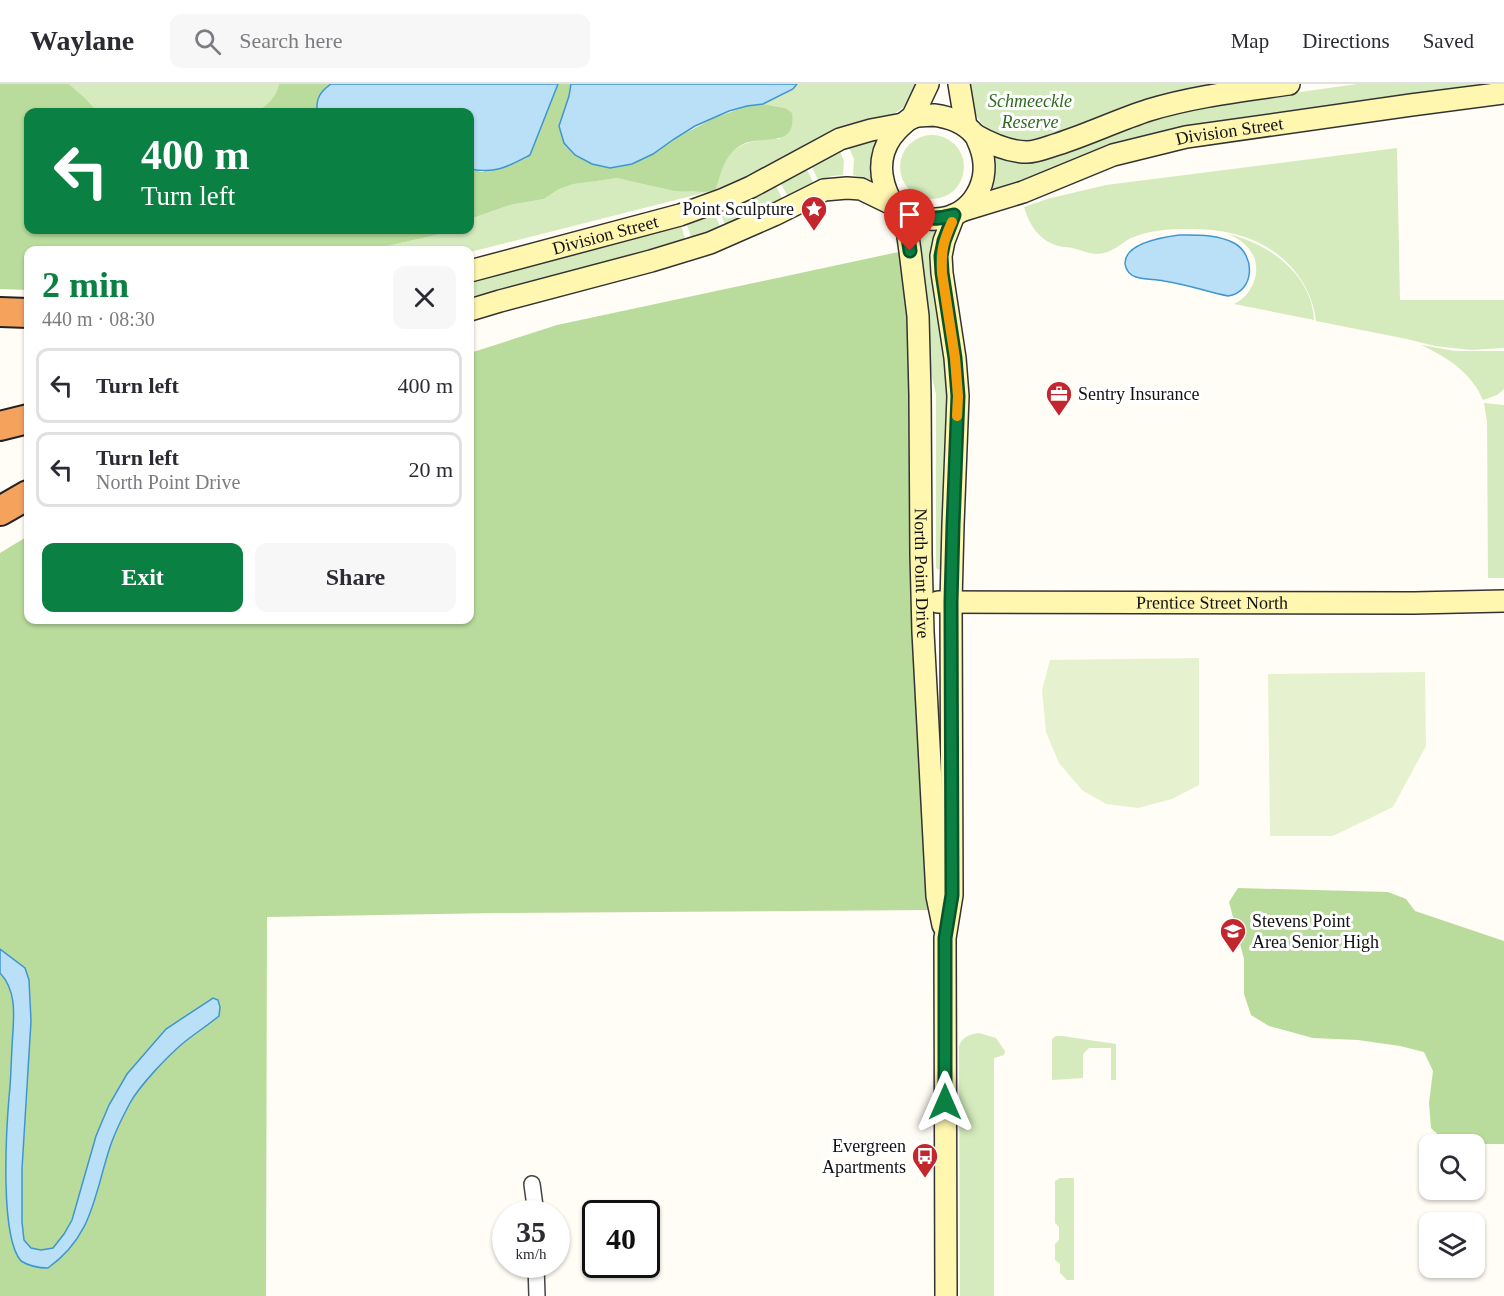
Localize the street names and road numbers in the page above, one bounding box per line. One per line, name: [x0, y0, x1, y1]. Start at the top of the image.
street label: Division Street: [1173, 113, 1285, 149]
street label: Division Street: [550, 211, 660, 259]
street label: North Point Drive: [911, 508, 933, 639]
street label: Prentice Street North: [1136, 592, 1288, 613]

